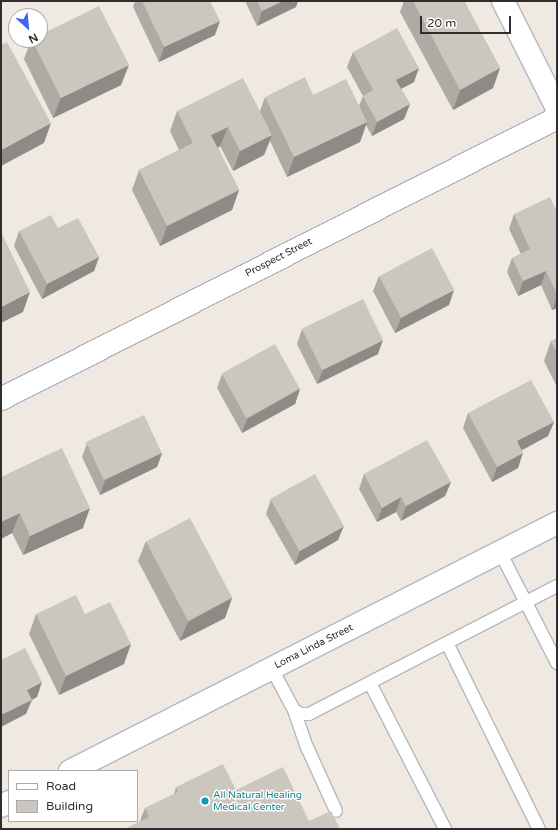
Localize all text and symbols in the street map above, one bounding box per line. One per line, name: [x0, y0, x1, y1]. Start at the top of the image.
north arrow: [8, 8, 48, 48]
scale bar: [422, 8, 513, 34]
text: 20 m: [427, 16, 456, 30]
text: N: [26, 30, 40, 46]
street label: Prospect Street: [244, 236, 314, 280]
street label: Loma Linda Street: [273, 622, 355, 672]
legend: [8, 770, 138, 822]
text: Road: [46, 779, 76, 793]
place label: All Natural Healing Medical Center: [213, 789, 302, 812]
marker: All Natural Healing Medical Center: [200, 796, 210, 806]
text: Building: [46, 799, 93, 813]

